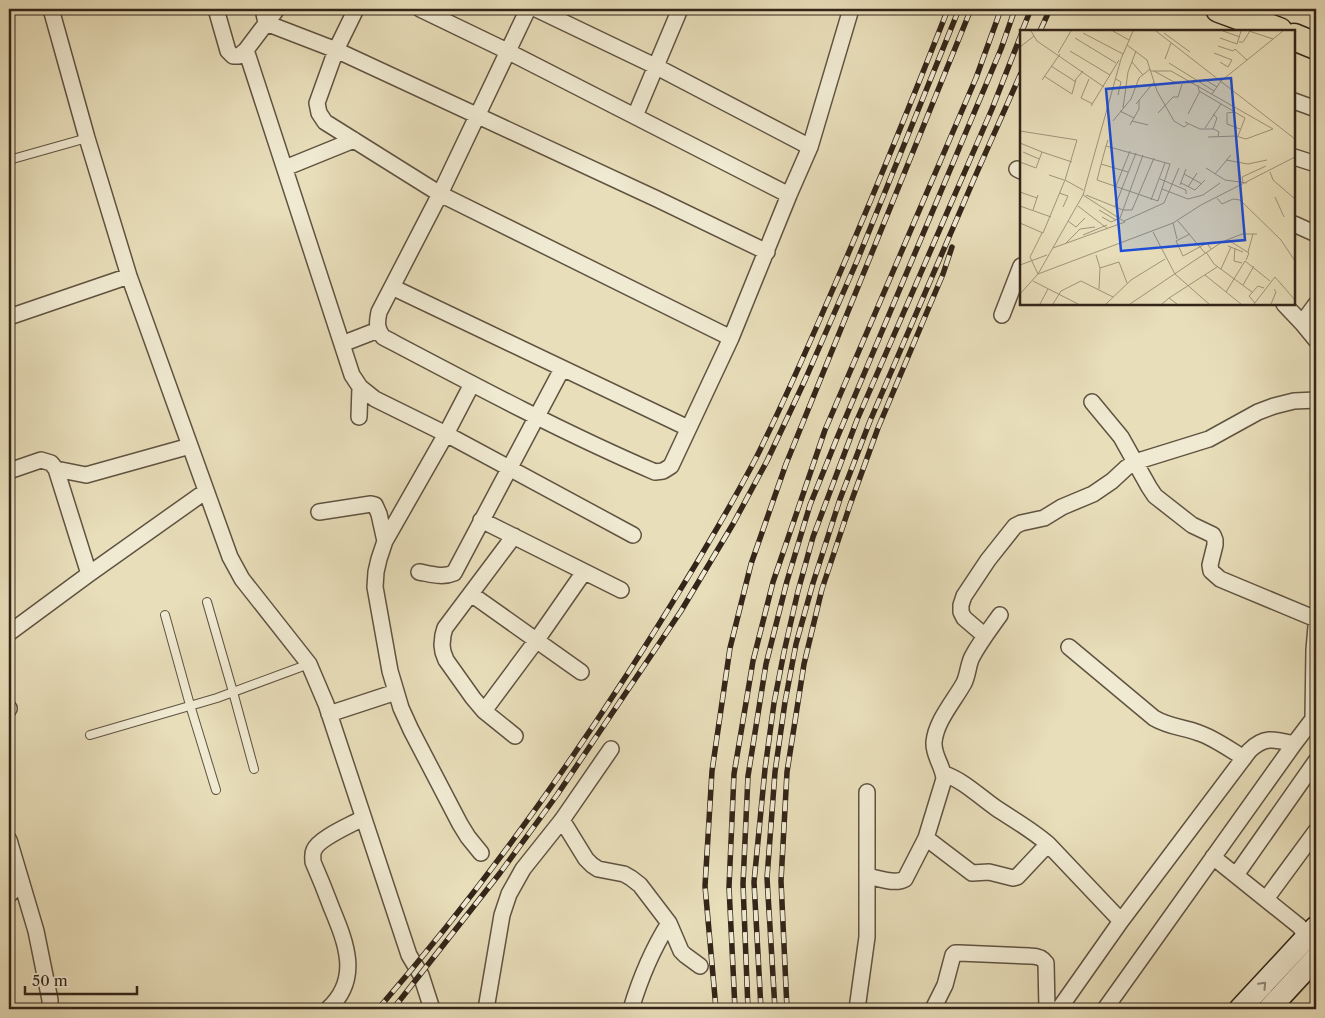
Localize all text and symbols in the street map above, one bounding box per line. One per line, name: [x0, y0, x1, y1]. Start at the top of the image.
inset map: [1020, 30, 1295, 305]
scale bar: [25, 963, 138, 995]
text: 50 m: [32, 971, 68, 990]
one-way arrow: [1257, 981, 1266, 990]

